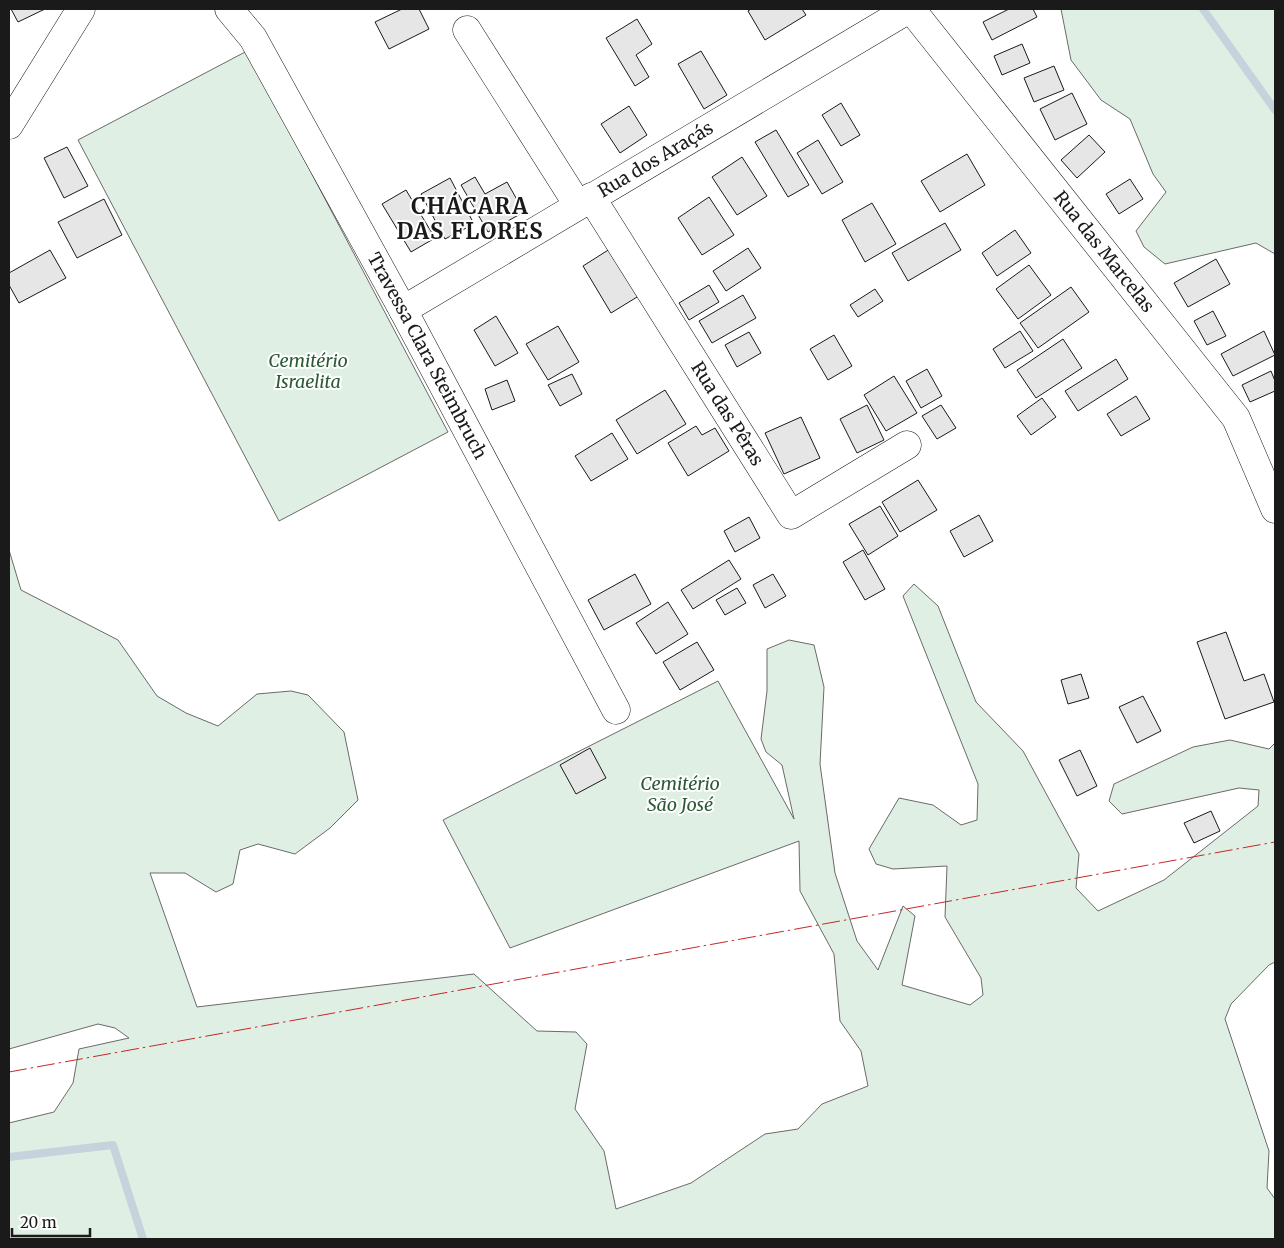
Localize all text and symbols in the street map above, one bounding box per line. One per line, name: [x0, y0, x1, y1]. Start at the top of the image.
street label: Rua dos Araçás: [594, 116, 717, 202]
street label: Rua das Marcelas: [1049, 186, 1160, 317]
district label: CHÁCARA DAS FLORES: [396, 191, 544, 245]
street label: Travessa Clara Steimbruch: [363, 248, 492, 463]
park label: Cemitério Israelita: [268, 349, 348, 393]
street label: Rua das Pêras: [686, 357, 769, 470]
park label: Cemitério São José: [640, 772, 720, 816]
scale bar: [12, 1206, 90, 1238]
text: 20 m: [20, 1213, 57, 1232]

